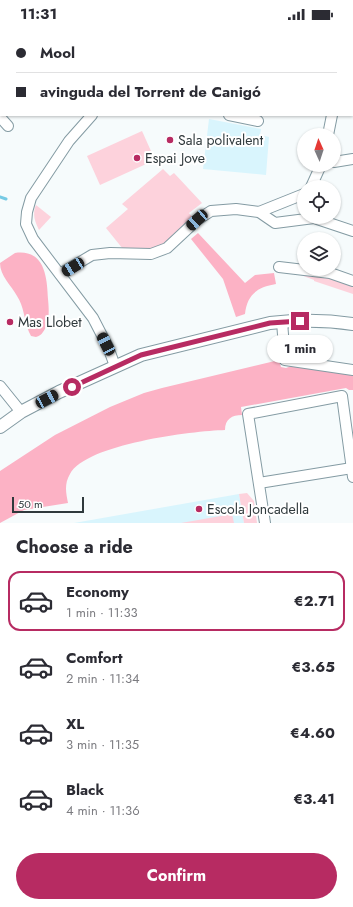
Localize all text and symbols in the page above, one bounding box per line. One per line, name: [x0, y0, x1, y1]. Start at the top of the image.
text: 11:31: [20, 3, 57, 25]
text: Mool: [40, 42, 75, 64]
text: avinguda del Torrent de Canigó: [40, 81, 261, 103]
north arrow: [297, 128, 341, 172]
map controls: [297, 128, 341, 276]
place label: Sala polivalent: [178, 130, 264, 150]
marker: Sala polivalent: [165, 135, 175, 145]
place label: Espai Jove: [145, 148, 205, 168]
marker: Espai Jove: [132, 153, 142, 163]
button: locate: [297, 180, 341, 224]
car: [184, 208, 210, 232]
button: layers: [297, 232, 341, 276]
car: [60, 256, 86, 278]
place label: Mas Llobet: [18, 312, 82, 332]
route end: [291, 312, 309, 330]
marker: Mas Llobet: [5, 317, 15, 327]
car: [95, 331, 117, 357]
callout: 1 min: [267, 335, 333, 363]
text: 1 min: [284, 339, 316, 358]
route start: [63, 378, 81, 396]
car: [34, 388, 60, 410]
scale bar: [12, 495, 84, 514]
text: 50 m: [18, 496, 43, 512]
place label: Escola Joncadella: [207, 499, 309, 519]
marker: Escola Joncadella: [194, 504, 204, 514]
text: Choose a ride: [16, 534, 133, 560]
text: Economy: [66, 581, 129, 603]
icon: car: [18, 583, 54, 619]
text: €2.71: [294, 590, 335, 612]
text: 1 min · 11:33: [66, 603, 138, 622]
text: Comfort: [66, 647, 123, 669]
icon: car: [18, 649, 54, 685]
text: €3.65: [292, 656, 335, 678]
text: 2 min · 11:34: [66, 669, 140, 688]
text: XL: [66, 713, 84, 735]
icon: car: [18, 715, 54, 751]
text: €4.60: [290, 722, 335, 744]
text: 3 min · 11:35: [66, 735, 139, 754]
text: Black: [66, 779, 104, 801]
icon: car: [18, 781, 54, 817]
text: €3.41: [293, 788, 335, 810]
text: 4 min · 11:36: [66, 801, 140, 820]
button: Confirm: [16, 853, 337, 899]

